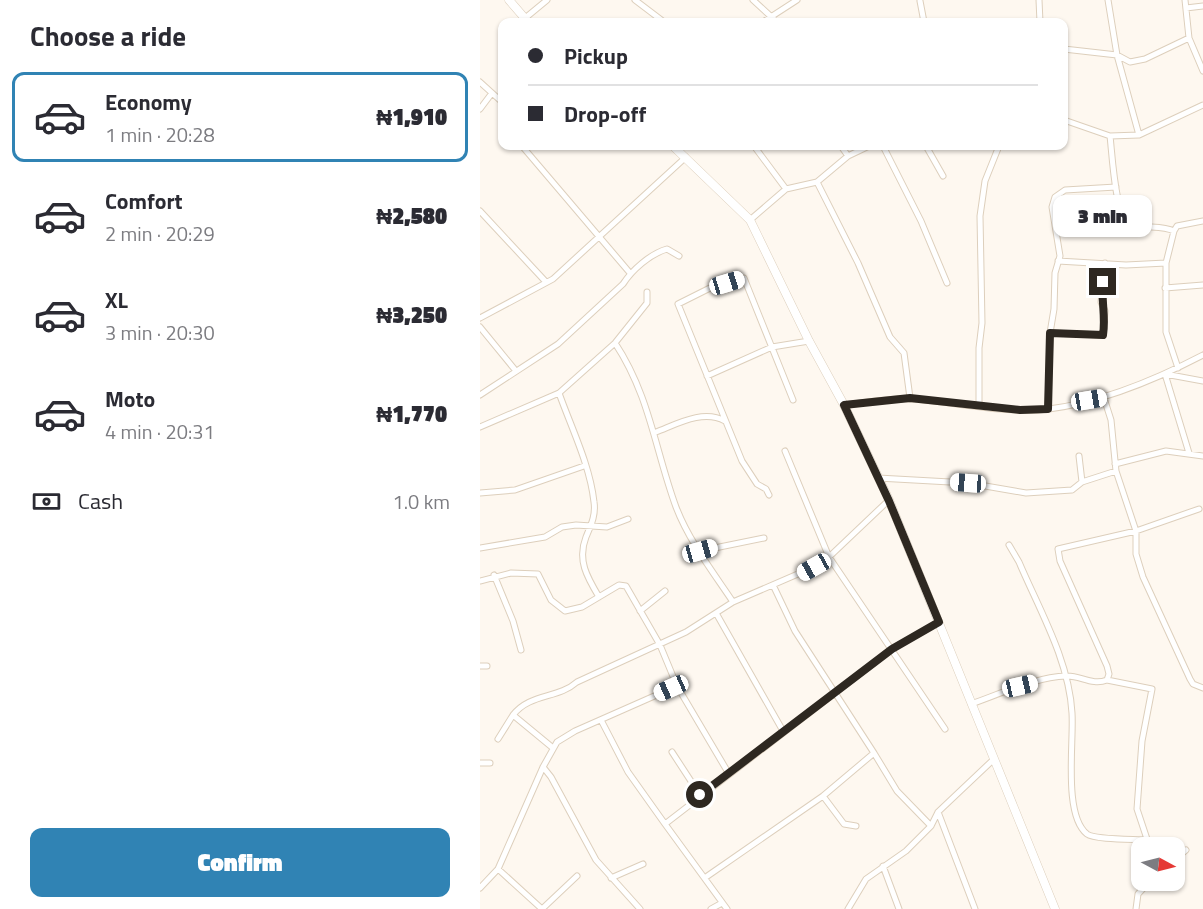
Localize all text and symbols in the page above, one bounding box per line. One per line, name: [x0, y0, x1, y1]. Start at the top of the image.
text: Choose a ride: [30, 15, 186, 56]
text: Pickup: [564, 39, 628, 73]
text: Economy: [105, 85, 192, 119]
icon: car: [33, 90, 87, 144]
text: Drop-off: [564, 97, 646, 131]
text: ₦1,910: [376, 100, 447, 134]
text: 1 min · 20:28: [105, 119, 215, 150]
text: Comfort: [105, 184, 183, 218]
icon: car: [33, 189, 87, 243]
callout: 3 min: [1054, 195, 1152, 237]
text: ₦2,580: [376, 199, 447, 233]
text: 3 min: [1078, 200, 1127, 231]
text: 2 min · 20:29: [105, 218, 215, 249]
route end: [1089, 268, 1116, 295]
car: [707, 269, 747, 297]
text: XL: [105, 283, 128, 317]
icon: car: [33, 288, 87, 342]
text: ₦3,250: [376, 298, 447, 332]
text: 3 min · 20:30: [105, 317, 215, 348]
text: Moto: [105, 382, 155, 416]
icon: car: [33, 387, 87, 441]
car: [1070, 388, 1108, 412]
text: ₦1,770: [376, 397, 447, 431]
text: 4 min · 20:31: [105, 416, 215, 447]
car: [949, 473, 987, 493]
text: Cash: [78, 484, 123, 518]
icon: cash: [30, 485, 63, 518]
text: 1.0 km: [393, 486, 450, 517]
car: [680, 537, 720, 565]
car: [794, 550, 834, 584]
car: [651, 672, 691, 704]
car: [1000, 673, 1040, 699]
route start: [686, 781, 713, 808]
button: Confirm: [30, 828, 450, 897]
north arrow: [1131, 837, 1185, 891]
map controls: [1131, 837, 1185, 891]

